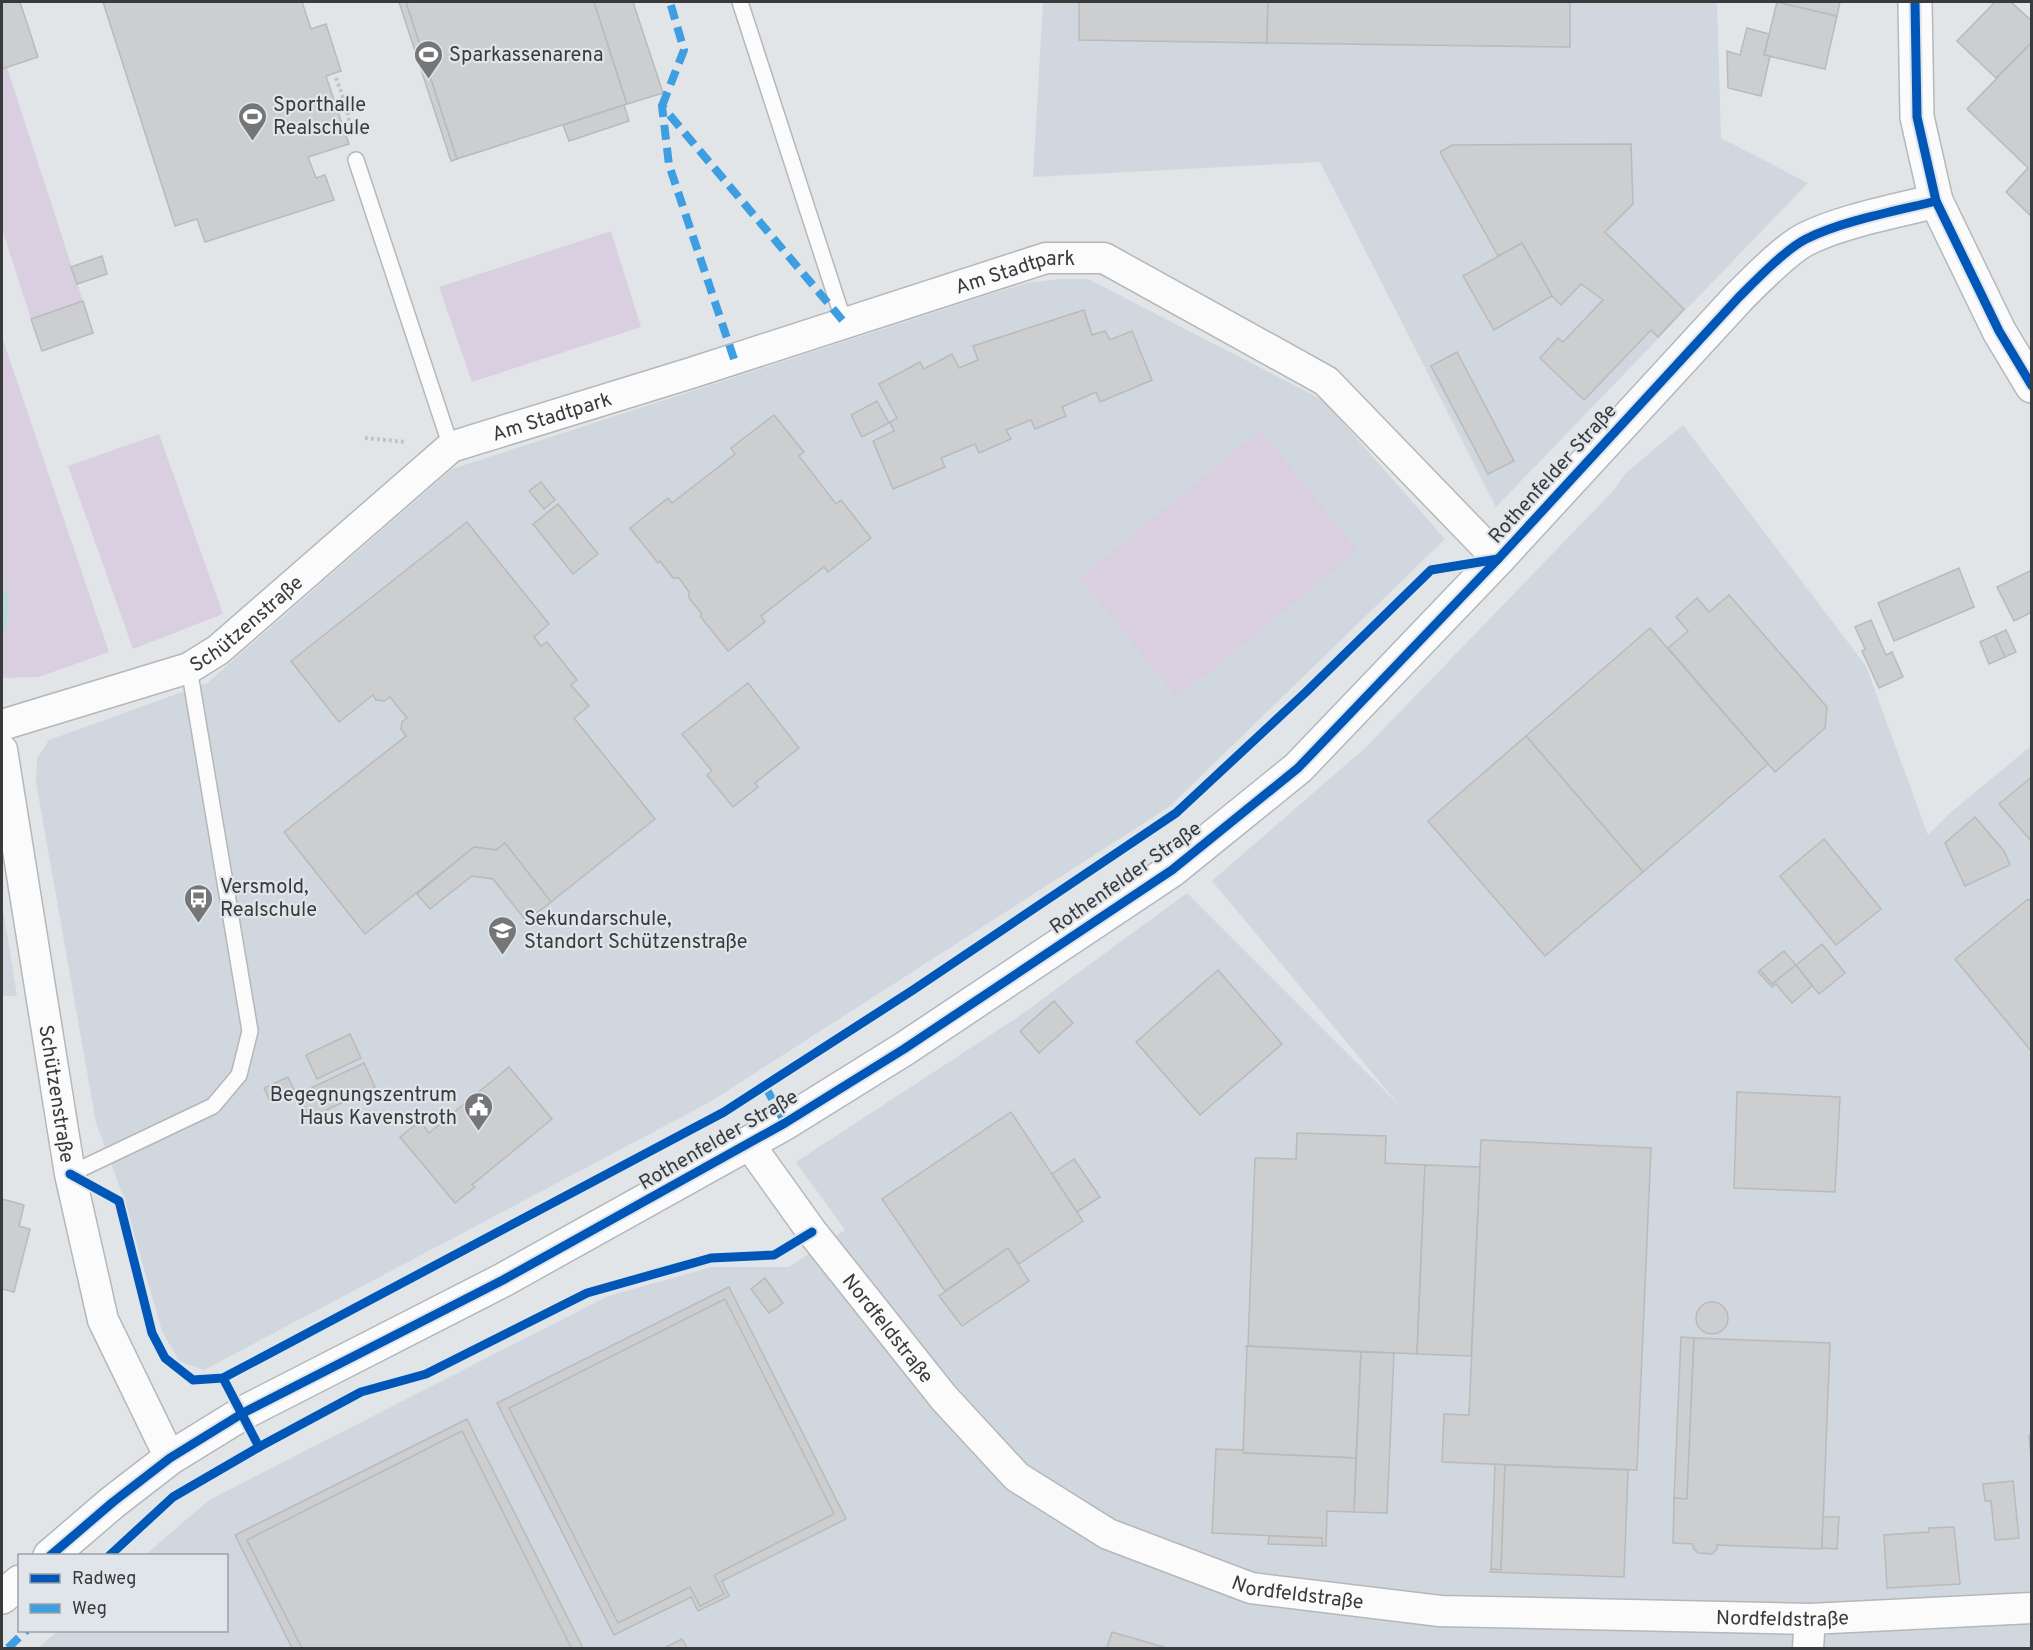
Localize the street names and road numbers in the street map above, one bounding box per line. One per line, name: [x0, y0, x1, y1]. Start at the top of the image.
street label: Am Stadtpark: [952, 247, 1075, 302]
street label: Am Stadtpark: [489, 387, 615, 449]
street label: Rothenfelder Straße: [1484, 399, 1623, 550]
street label: Schützenstraße: [186, 571, 309, 679]
street label: Rothenfelder Straße: [1045, 816, 1207, 941]
street label: Schützenstraße: [31, 1023, 79, 1165]
street label: Rothenfelder Straße: [635, 1085, 803, 1197]
street label: Nordfeldstraße: [835, 1269, 938, 1389]
street label: Nordfeldstraße: [1227, 1571, 1365, 1617]
street label: Nordfeldstraße: [1716, 1606, 1850, 1634]

